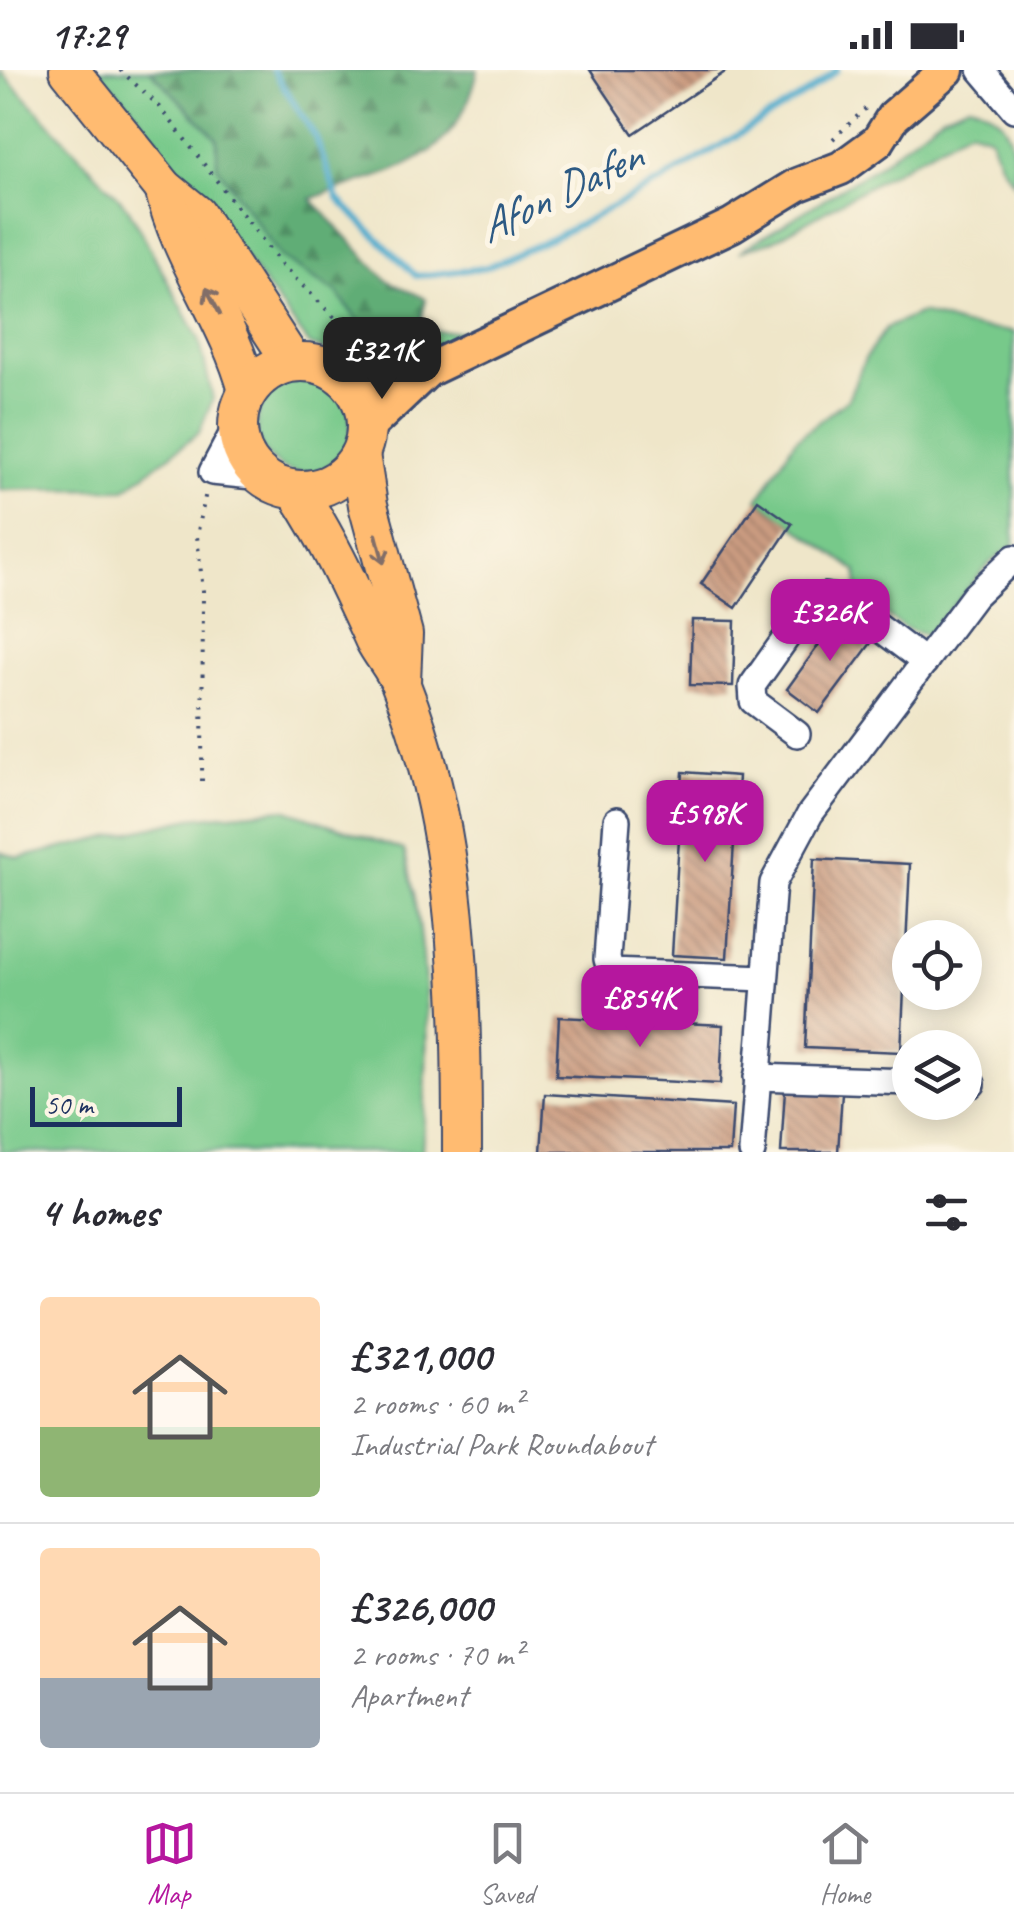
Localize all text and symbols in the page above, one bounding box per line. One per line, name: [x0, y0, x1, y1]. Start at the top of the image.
text: 17:29: [50, 12, 125, 59]
water label: Afon Dafen: [469, 127, 653, 256]
one-way arrow: [203, 286, 222, 316]
pin: £321K: [312, 317, 452, 402]
text: £321K: [345, 329, 419, 370]
one-way arrow: [372, 533, 391, 564]
pin: £326K: [760, 579, 900, 664]
text: £326K: [793, 591, 867, 632]
pin: £598K: [635, 780, 775, 865]
text: £598K: [669, 792, 741, 833]
map controls: [892, 920, 982, 1120]
button: locate: [892, 920, 982, 1010]
pin: £854K: [570, 965, 710, 1050]
text: £854K: [603, 977, 677, 1018]
button: layers: [892, 1030, 982, 1120]
scale bar: [30, 1082, 182, 1126]
text: 50 m: [45, 1087, 93, 1122]
icon: filters: [919, 1185, 974, 1240]
text: 4 homes: [40, 1186, 159, 1239]
text: £321,000: [350, 1330, 491, 1383]
icon: home: [120, 1337, 240, 1457]
text: 2 rooms · 60 m²: [350, 1383, 523, 1424]
text: Industrial Park Roundabout: [350, 1424, 653, 1465]
text: £326,000: [350, 1581, 492, 1634]
icon: home: [120, 1588, 240, 1708]
text: 2 rooms · 70 m²: [350, 1634, 523, 1675]
text: Apartment: [350, 1675, 468, 1716]
tab: Map: [142, 1816, 197, 1911]
tab: Saved: [480, 1816, 535, 1911]
tab: Home: [818, 1816, 873, 1911]

